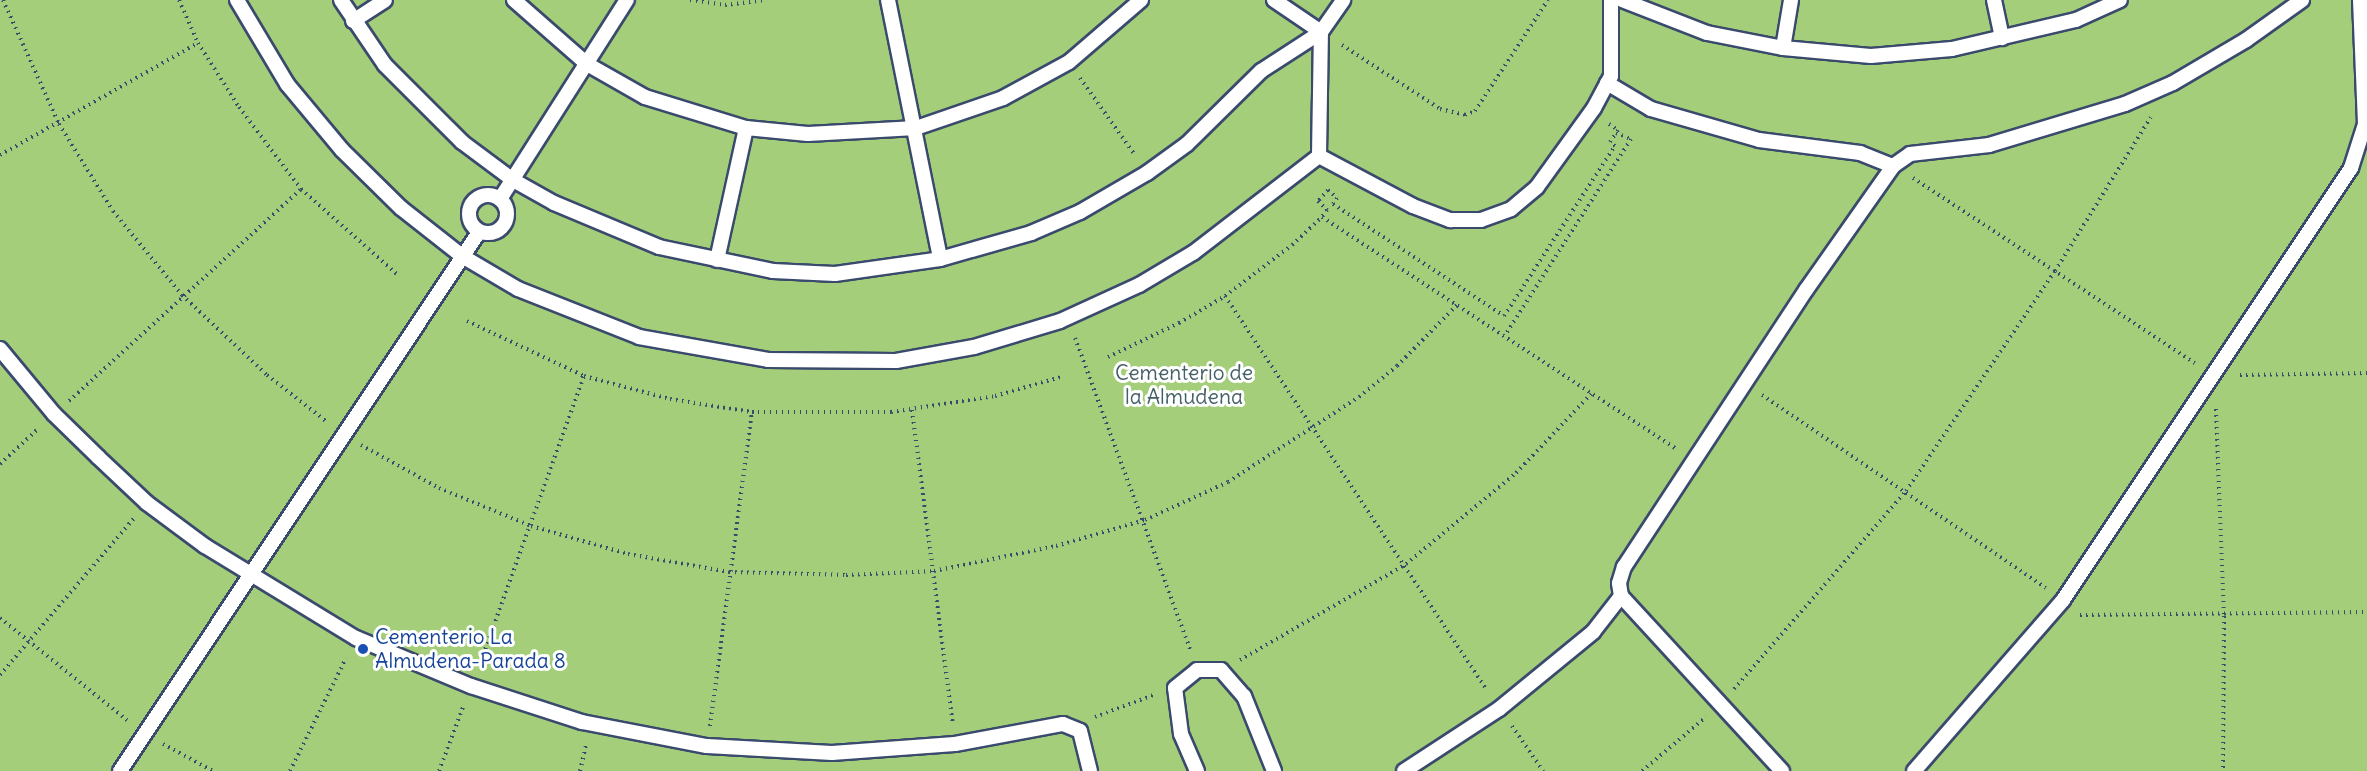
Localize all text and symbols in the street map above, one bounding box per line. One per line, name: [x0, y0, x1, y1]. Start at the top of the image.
park label: Cementerio de la Almudena: [1115, 360, 1253, 410]
place label: Cementerio La Almudena-Parada 8: [375, 624, 566, 674]
marker: Cementerio La Almudena-Parada 8: [356, 642, 370, 656]

